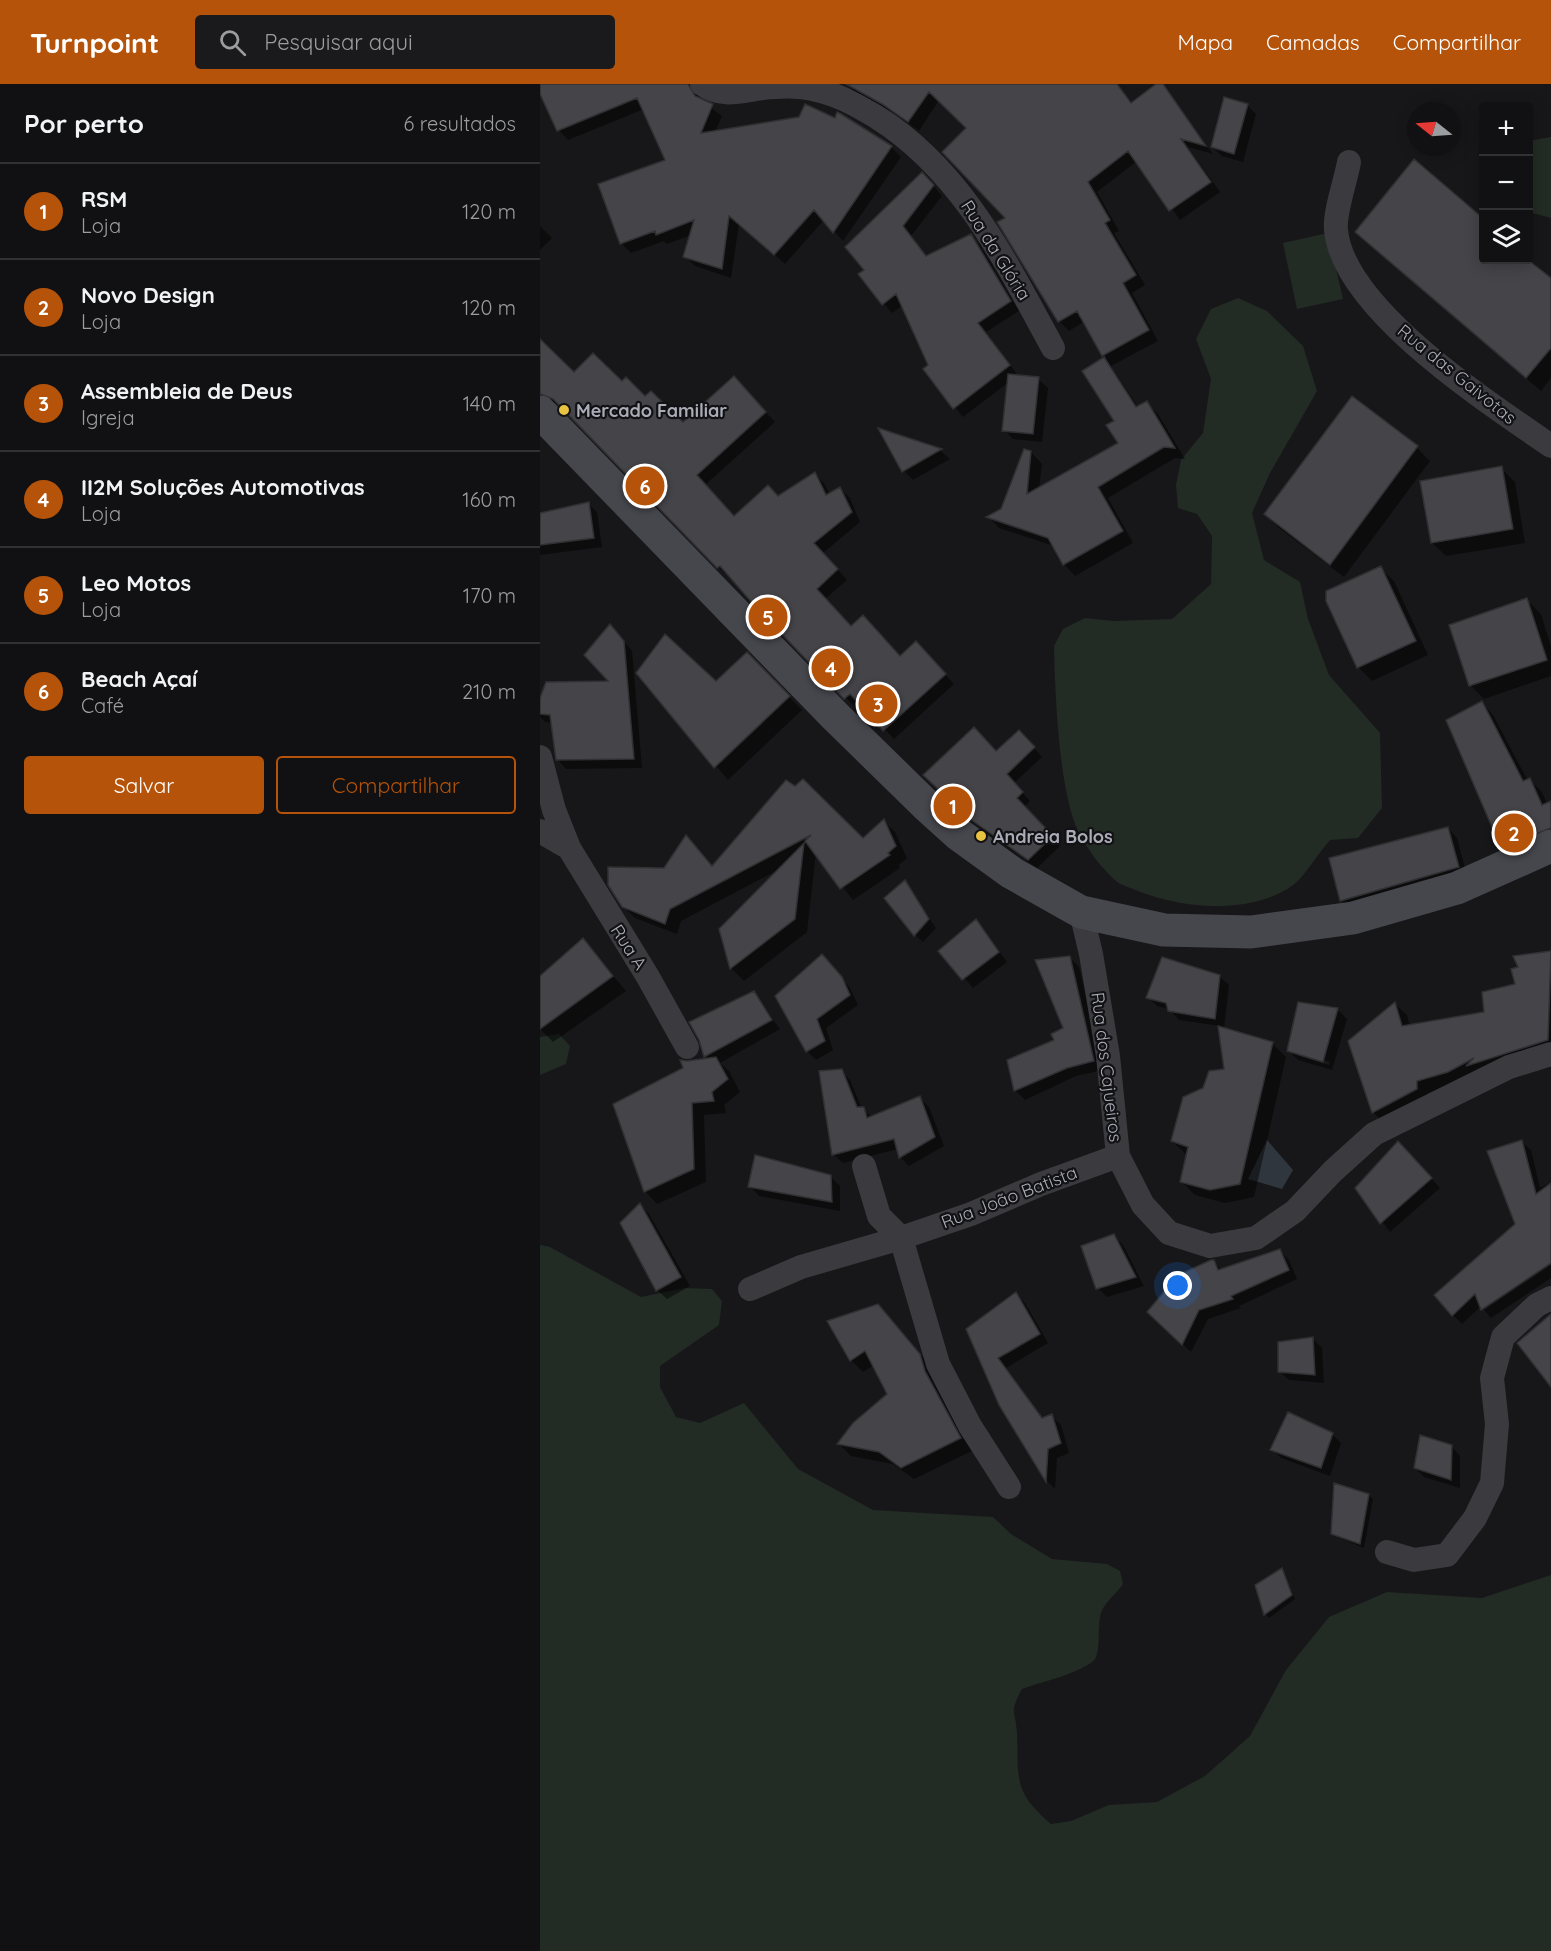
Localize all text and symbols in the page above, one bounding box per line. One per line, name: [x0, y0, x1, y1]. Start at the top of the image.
search box: [195, 15, 615, 69]
text: Turnpoint: [30, 25, 159, 60]
icon: search: [216, 26, 249, 59]
text: Pesquisar aqui: [264, 28, 413, 56]
text: Mapa: [1178, 29, 1233, 55]
text: Camadas: [1266, 29, 1360, 55]
text: Compartilhar: [1393, 29, 1521, 55]
north arrow: [1407, 102, 1461, 156]
map controls: [1479, 102, 1533, 264]
button: +: [1479, 102, 1533, 156]
text: Por perto: [24, 107, 144, 140]
text: 6 resultados: [403, 111, 516, 136]
button: −: [1479, 156, 1533, 210]
text: RSM: [81, 185, 127, 213]
street label: Rua da Glória: [956, 196, 1036, 304]
text: 1: [40, 199, 47, 224]
text: 120 m: [462, 199, 516, 224]
button: layers: [1479, 210, 1533, 264]
text: Loja: [81, 213, 121, 238]
text: Novo Design: [81, 281, 215, 309]
text: 2: [38, 295, 49, 320]
text: 120 m: [462, 295, 516, 320]
text: Loja: [81, 309, 121, 334]
street label: Rua das Gaivotas: [1393, 319, 1521, 429]
text: Assembleia de Deus: [81, 377, 293, 405]
text: 3: [38, 391, 49, 416]
text: 140 m: [463, 391, 516, 416]
place label: Mercado Familiar: [576, 399, 727, 422]
marker: Mercado Familiar: [557, 403, 571, 417]
text: Igreja: [81, 405, 135, 430]
pin: 6: [626, 464, 664, 508]
text: II2M Soluções Automotivas: [81, 473, 365, 501]
text: 4: [38, 487, 49, 512]
text: 160 m: [462, 487, 516, 512]
text: Loja: [81, 501, 121, 526]
text: Leo Motos: [81, 569, 191, 597]
text: 5: [38, 583, 49, 608]
text: 170 m: [463, 583, 516, 608]
pin: 5: [748, 594, 788, 640]
text: Loja: [81, 597, 121, 622]
pin: 4: [812, 646, 850, 690]
text: Beach Açaí: [81, 665, 197, 693]
text: 6: [38, 679, 49, 704]
text: 210 m: [462, 679, 516, 704]
pin: 3: [858, 682, 898, 726]
text: Café: [81, 693, 124, 718]
button: Salvar: [24, 756, 264, 814]
button: Compartilhar: [276, 756, 516, 814]
pin: 1: [934, 784, 972, 828]
pin: 2: [1494, 810, 1534, 855]
place label: Andreia Bolos: [993, 825, 1113, 848]
marker: Andreia Bolos: [974, 829, 988, 843]
street label: Rua A: [606, 920, 652, 974]
street label: Rua dos Cajueiros: [1086, 991, 1128, 1143]
street label: Rua João Batista: [938, 1160, 1080, 1234]
your location: [1163, 1271, 1192, 1300]

